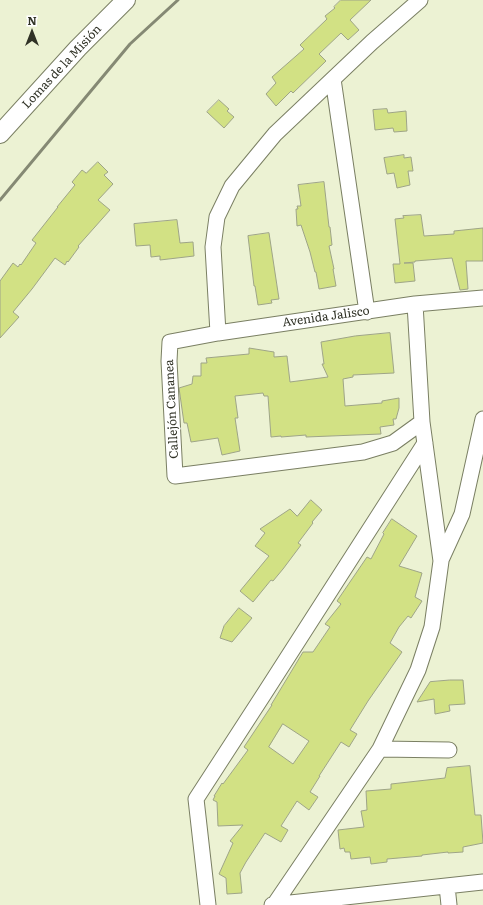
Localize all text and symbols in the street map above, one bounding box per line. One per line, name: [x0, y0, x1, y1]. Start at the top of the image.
north arrow: [12, 12, 52, 52]
text: N: [27, 12, 37, 28]
street label: Lomas de la Misión: [19, 22, 105, 112]
street label: Avenida Jalisco: [281, 304, 371, 330]
street label: Callejón Cananea: [162, 359, 182, 459]

